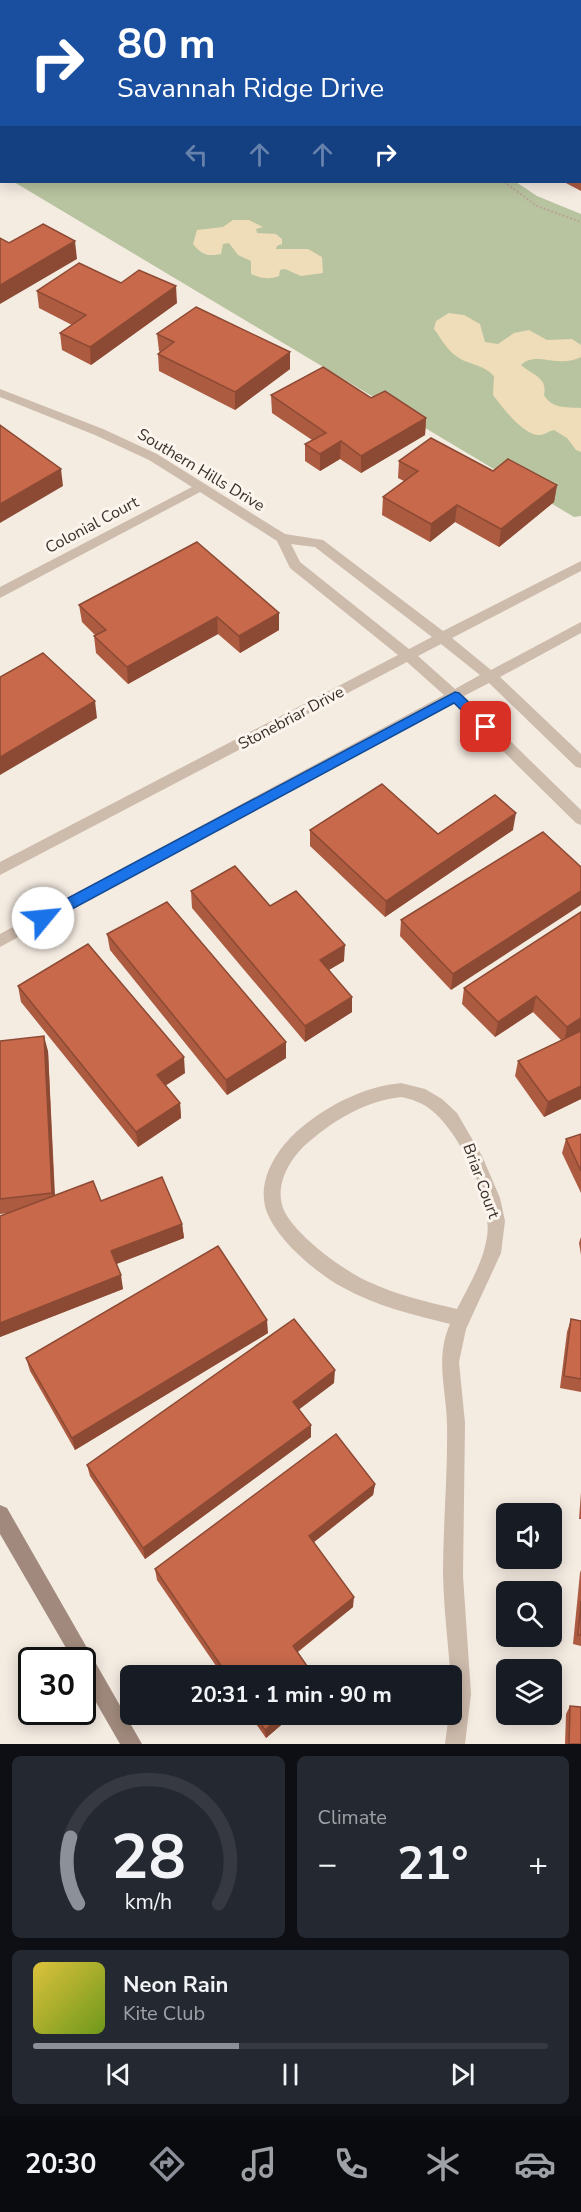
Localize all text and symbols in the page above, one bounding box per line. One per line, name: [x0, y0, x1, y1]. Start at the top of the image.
text: 80 m: [117, 16, 216, 73]
icon: right: [18, 24, 96, 102]
text: Savannah Ridge Drive: [117, 70, 384, 107]
icon: left: [180, 138, 213, 171]
icon: ahead: [243, 138, 276, 171]
icon: ahead: [306, 138, 339, 171]
icon: right: [369, 138, 402, 171]
street label: Southern Hills Drive: [133, 423, 269, 517]
street label: Colonial Court: [42, 491, 143, 559]
street label: Stonebriar Drive: [234, 681, 348, 755]
pin: [460, 701, 511, 752]
icon: arrive: [469, 710, 502, 743]
position arrow: [11, 886, 75, 950]
street label: Briar Court: [457, 1140, 505, 1222]
map controls: [496, 1503, 562, 1725]
button: sound: [496, 1503, 562, 1569]
button: search: [496, 1581, 562, 1647]
speed limit sign: 30: [18, 1647, 96, 1725]
button: layers: [496, 1659, 562, 1725]
text: 20:31 · 1 min · 90 m: [190, 1680, 392, 1710]
text: Climate: [318, 1804, 387, 1831]
text: 28: [111, 1815, 186, 1900]
text: 21°: [397, 1834, 468, 1895]
text: −: [318, 1842, 337, 1887]
text: +: [528, 1842, 548, 1887]
text: km/h: [125, 1887, 172, 1917]
text: Neon Rain: [123, 1970, 228, 2000]
text: Kite Club: [123, 2000, 205, 2027]
icon: previous: [102, 2058, 135, 2091]
icon: pause: [274, 2058, 307, 2091]
icon: next: [446, 2058, 479, 2091]
icon: directions: [146, 2143, 188, 2185]
icon: music: [238, 2143, 280, 2185]
icon: phone: [330, 2143, 372, 2185]
icon: climate: [422, 2143, 464, 2185]
icon: car: [514, 2143, 556, 2185]
text: 20:30: [25, 2146, 96, 2183]

